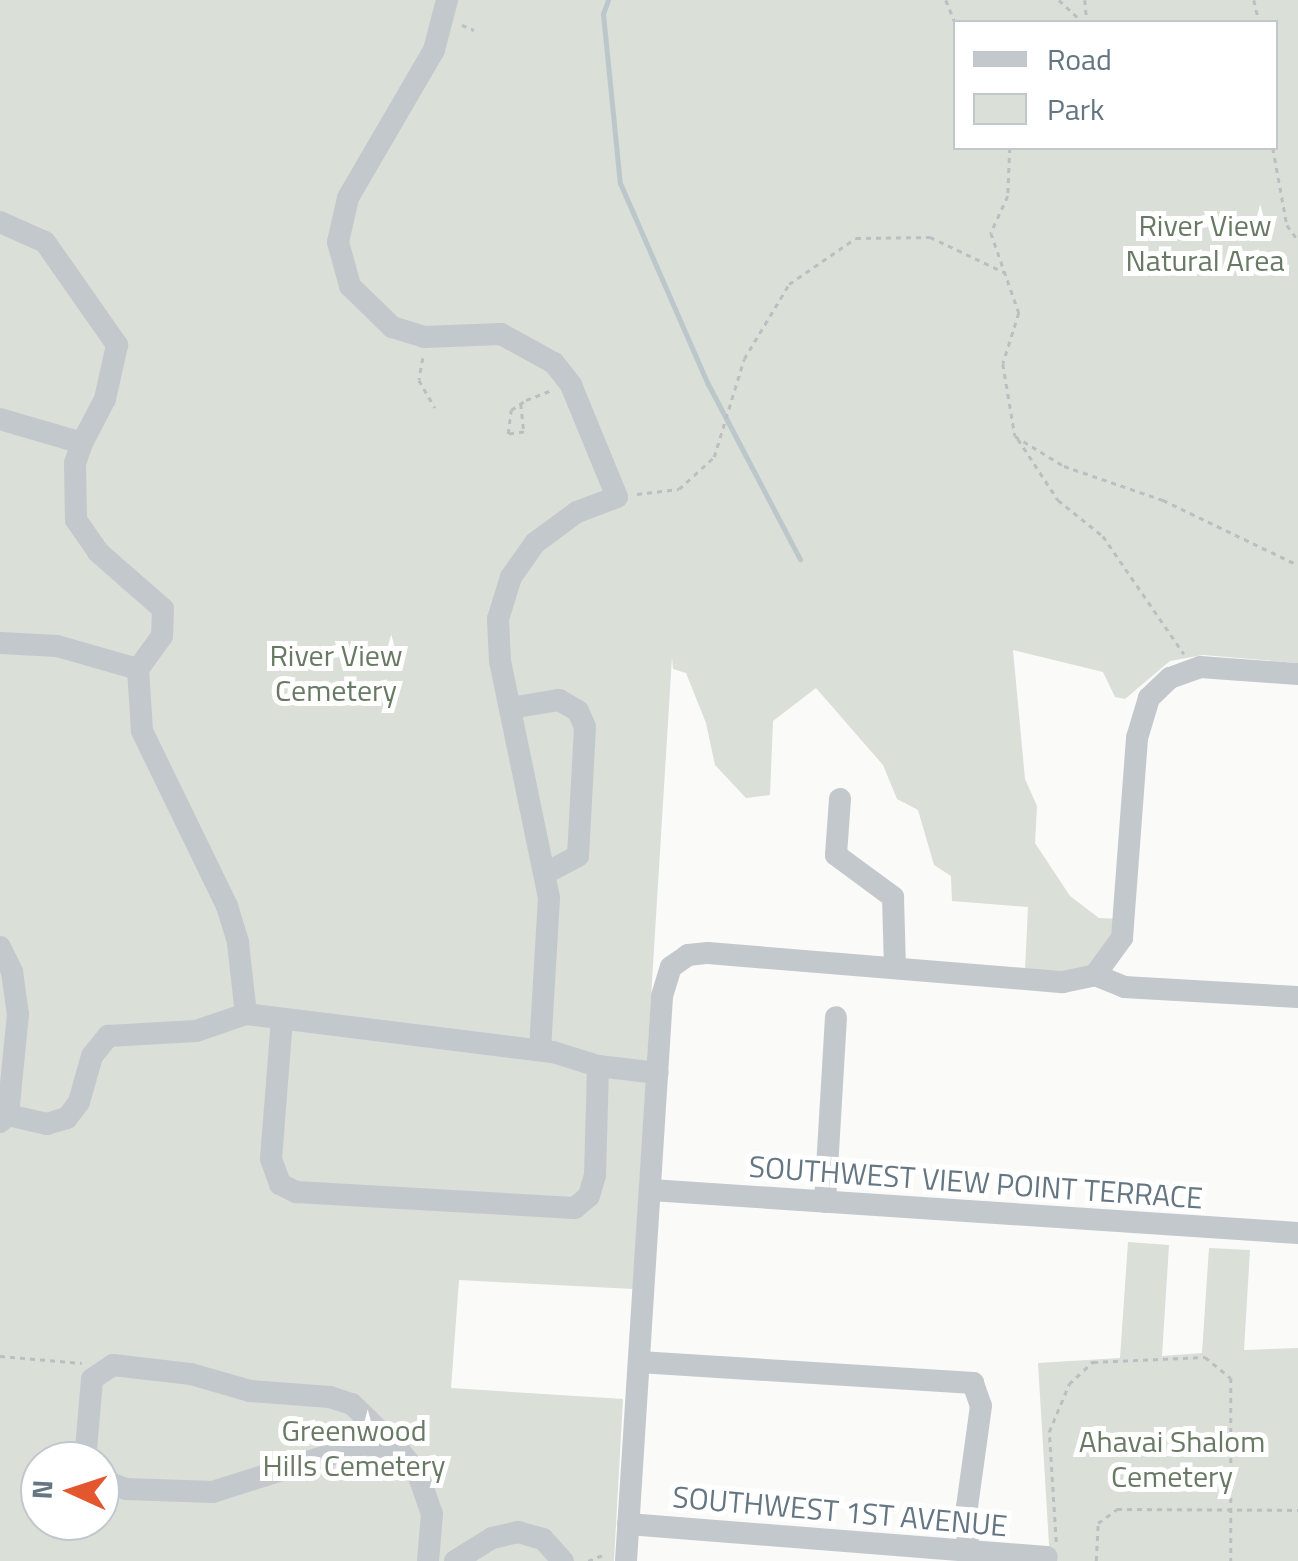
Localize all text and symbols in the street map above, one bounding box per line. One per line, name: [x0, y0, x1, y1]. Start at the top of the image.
legend: [953, 20, 1278, 150]
text: Road: [1047, 36, 1112, 82]
text: Park: [1047, 86, 1104, 132]
park label: River View Natural Area: [1126, 207, 1284, 278]
park label: River View Cemetery: [269, 637, 403, 708]
street label: SOUTHWEST VIEW POINT TERRACE: [748, 1148, 1204, 1216]
park label: Greenwood Hills Cemetery: [262, 1412, 446, 1482]
park label: Ahavai Shalom Cemetery: [1079, 1423, 1265, 1494]
north arrow: [20, 1441, 120, 1541]
street label: SOUTHWEST 1ST AVENUE: [671, 1478, 1009, 1544]
text: N: [20, 1479, 64, 1500]

